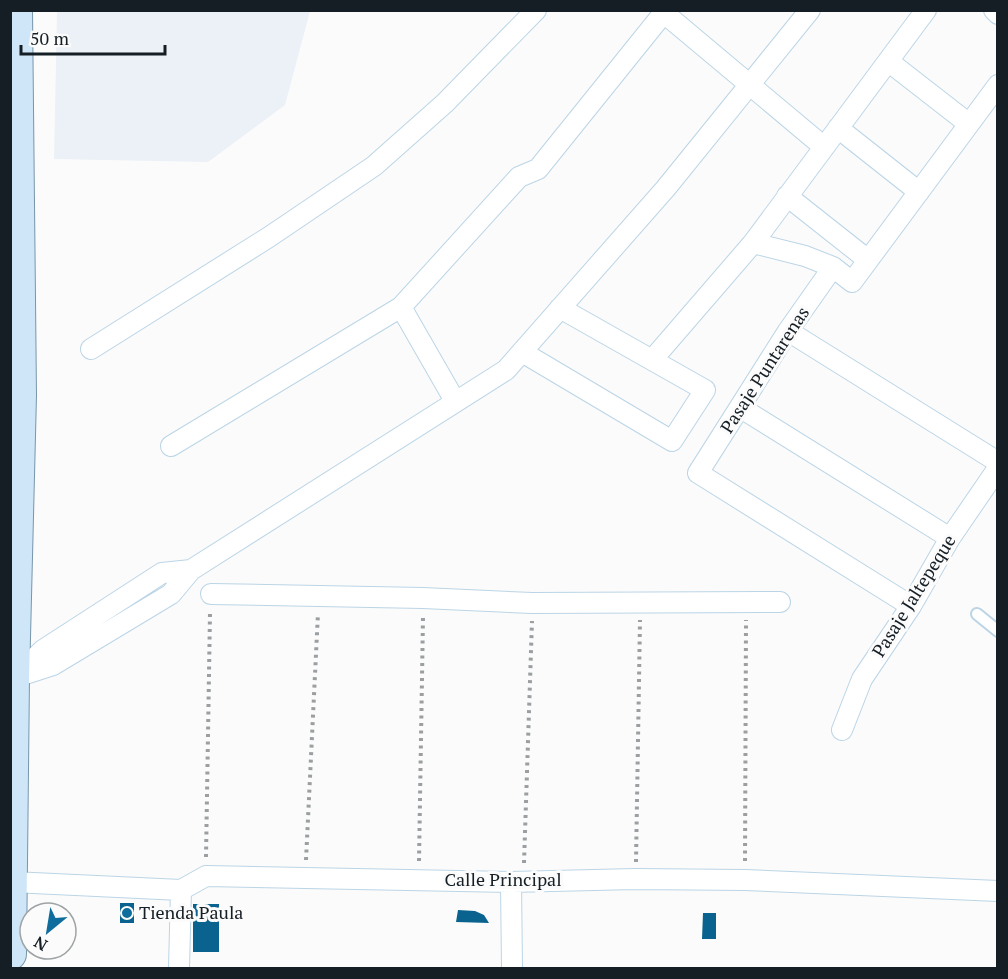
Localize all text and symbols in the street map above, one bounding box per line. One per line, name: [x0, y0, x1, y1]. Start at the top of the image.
scale bar: [21, 18, 165, 56]
text: 50 m: [30, 26, 70, 50]
street label: Pasaje Puntarenas: [714, 302, 814, 437]
street label: Pasaje Jaltepeque: [866, 530, 960, 661]
street label: Calle Principal: [444, 867, 562, 891]
place label: Tienda Paula: [139, 900, 243, 924]
north arrow: [18, 901, 78, 961]
marker: Tienda Paula: [120, 906, 134, 920]
text: N: [30, 931, 51, 957]

